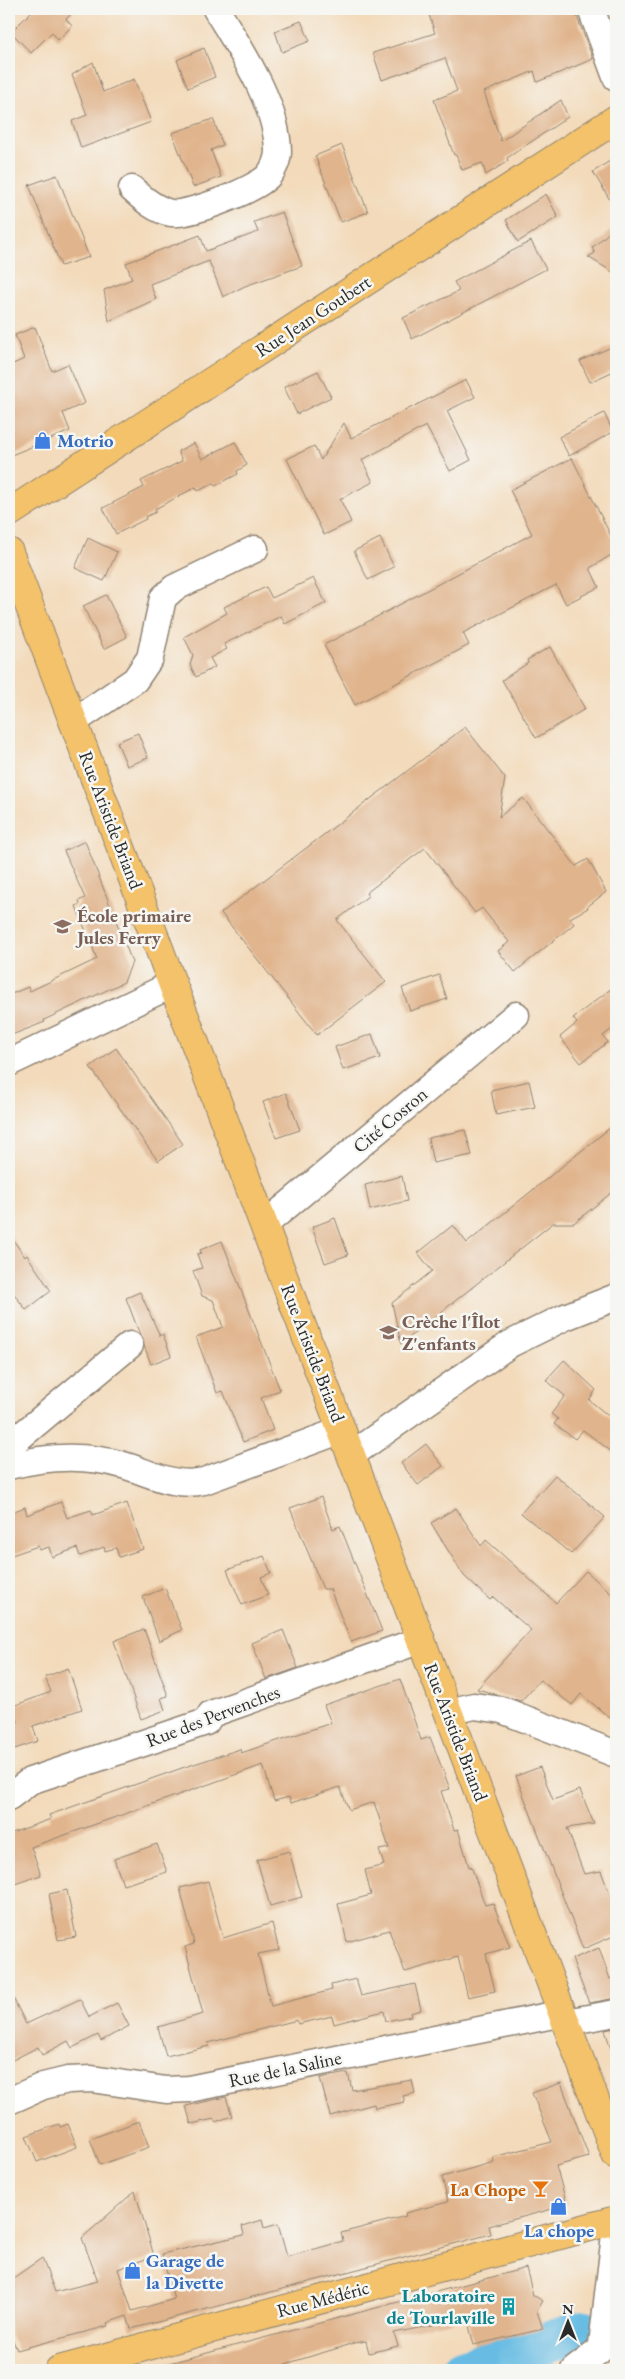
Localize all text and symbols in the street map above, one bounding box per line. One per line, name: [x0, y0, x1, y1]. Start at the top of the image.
street label: Rue Jean Goubert: [250, 269, 376, 363]
place label: Motrio: [57, 428, 114, 453]
shop icon: Motrio: [33, 430, 53, 450]
street label: Rue Aristide Briand: [73, 747, 149, 893]
place label: École primaire Jules Ferry: [75, 903, 191, 950]
school or university icon: École primaire Jules Ferry: [53, 916, 73, 936]
street label: Cité Cosron: [347, 1081, 433, 1159]
street label: Rue Aristide Briand: [275, 1280, 351, 1426]
place label: Crèche l'Îlot Z'enfants: [402, 1309, 500, 1356]
school or university icon: Crèche l'Îlot Z'enfants: [378, 1322, 398, 1342]
street label: Rue Aristide Briand: [418, 1659, 494, 1805]
street label: Rue des Pervenches: [143, 1679, 283, 1753]
street label: Rue de la Saline: [226, 2045, 344, 2093]
place label: La Chope: [450, 2177, 526, 2202]
bar icon: La Chope: [530, 2179, 550, 2199]
shop icon: La chope: [549, 2197, 569, 2217]
place label: La chope: [524, 2218, 594, 2243]
place label: Garage de la Divette: [146, 2248, 224, 2295]
shop icon: Garage de la Divette: [122, 2261, 142, 2281]
street label: Rue Médéric: [274, 2275, 372, 2323]
place label: Laboratoire de Tourlaville: [387, 2283, 495, 2330]
building icon: Laboratoire de Tourlaville: [499, 2296, 519, 2316]
north arrow: [542, 2296, 592, 2346]
text: N: [562, 2300, 574, 2318]

